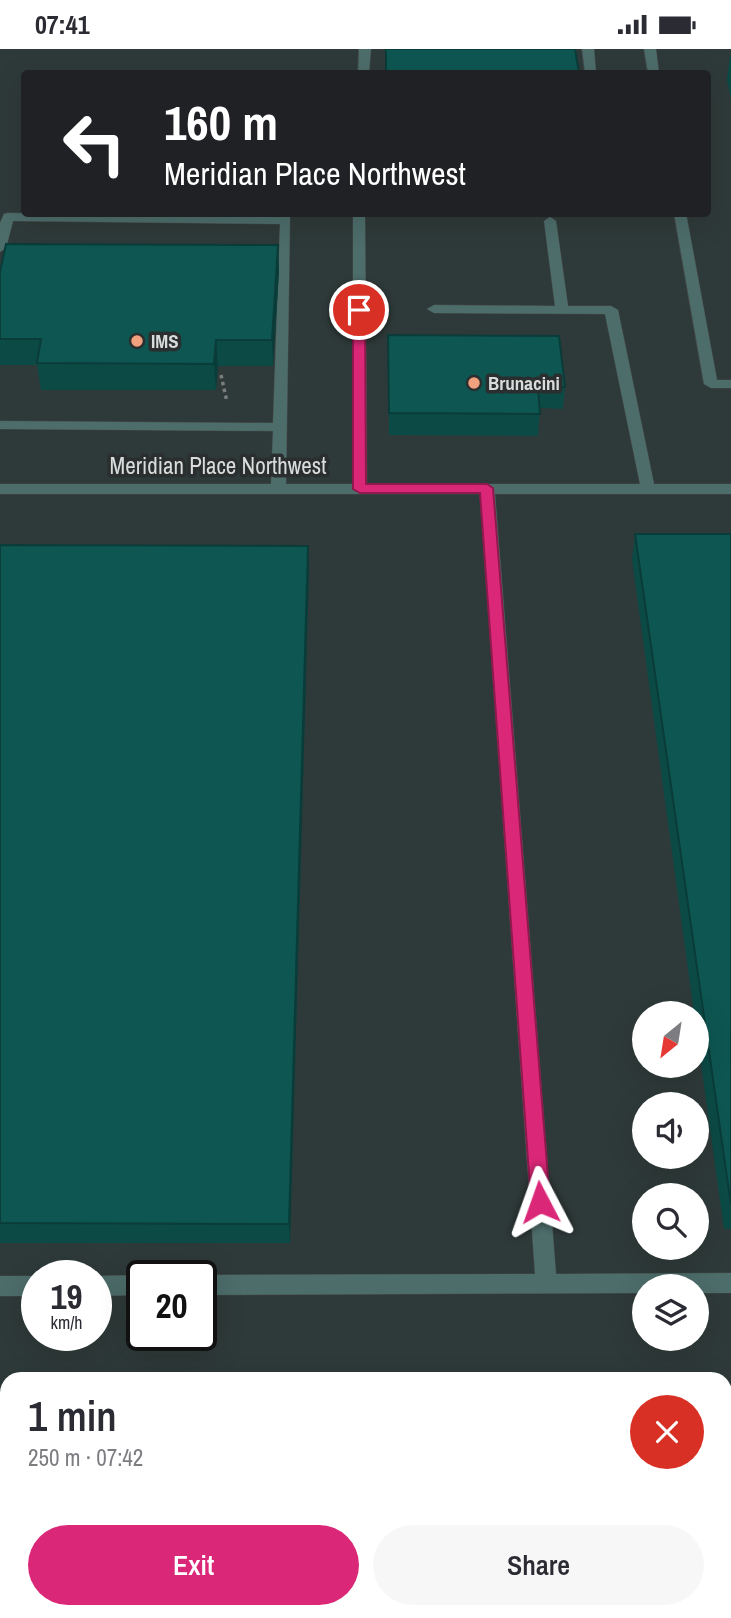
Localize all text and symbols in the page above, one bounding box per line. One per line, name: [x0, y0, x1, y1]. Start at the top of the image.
text: 07:41: [35, 7, 90, 42]
text: 160 m: [164, 89, 278, 155]
icon: left: [49, 98, 140, 189]
text: Meridian Place Northwest: [164, 152, 466, 195]
pin: [329, 280, 389, 340]
icon: arrive: [340, 291, 378, 329]
place label: IMS: [151, 328, 179, 354]
marker: IMS: [129, 333, 145, 349]
place label: Brunacini: [488, 370, 560, 396]
marker: Brunacini: [466, 375, 482, 391]
street label: Meridian Place Northwest: [110, 450, 326, 481]
north arrow: [632, 1001, 709, 1078]
map controls: [632, 1001, 709, 1351]
button: sound: [632, 1092, 709, 1169]
position arrow: [503, 1165, 577, 1239]
button: search: [632, 1183, 709, 1260]
speed limit sign: 20: [126, 1260, 217, 1351]
text: 19: [51, 1273, 82, 1320]
button: layers: [632, 1274, 709, 1351]
text: km/h: [51, 1310, 83, 1335]
text: 1 min: [28, 1388, 117, 1444]
button: close: [630, 1395, 704, 1469]
text: 250 m · 07:42: [28, 1442, 143, 1473]
button: Exit: [28, 1525, 359, 1605]
button: Share: [373, 1525, 704, 1605]

